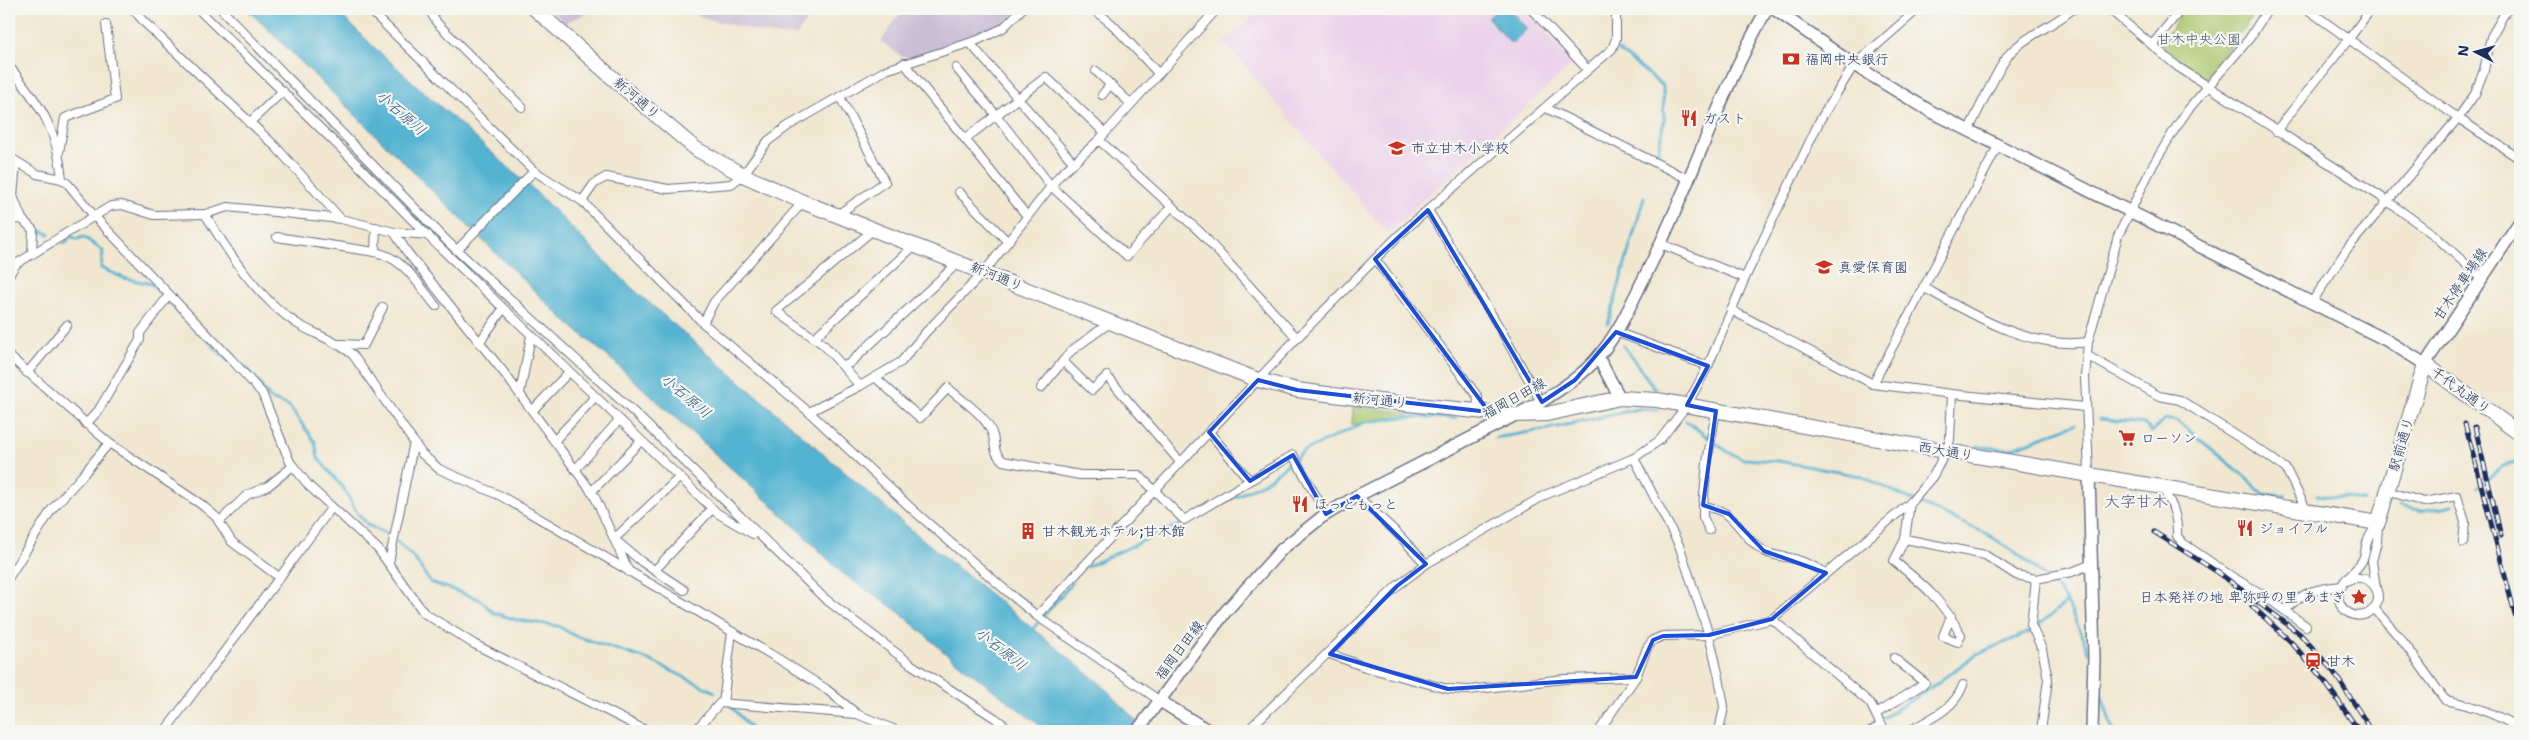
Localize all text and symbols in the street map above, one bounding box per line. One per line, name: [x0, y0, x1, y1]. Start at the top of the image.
north arrow: [2452, 28, 2502, 78]
park label: 甘木中央公園: [2157, 30, 2241, 48]
text: N: [2454, 44, 2473, 57]
bank icon: 福岡中央銀行: [1781, 49, 1801, 69]
place label: 福岡中央銀行: [1805, 50, 1889, 68]
street label: 新河通り: [610, 73, 664, 123]
water label: 小石原川: [372, 86, 430, 140]
restaurant icon: ガスト: [1679, 108, 1699, 128]
place label: ガスト: [1703, 109, 1746, 127]
school or university icon: 市立甘木小学校: [1387, 138, 1407, 158]
place label: 市立甘木小学校: [1411, 139, 1509, 157]
street label: 甘木停車場線: [2429, 244, 2491, 324]
street label: 新河通り: [968, 257, 1026, 295]
school or university icon: 真愛保育園: [1814, 257, 1834, 277]
place label: 真愛保育園: [1838, 258, 1908, 276]
street label: 千代丸通り: [2427, 362, 2495, 418]
water label: 小石原川: [657, 369, 715, 423]
street label: 福岡日田線: [1479, 373, 1549, 423]
street label: 新河通り: [1351, 388, 1409, 412]
street label: 駅前通り: [2384, 415, 2418, 473]
supermarket icon: ローソン: [2117, 428, 2137, 448]
place label: ローソン: [2141, 429, 2197, 447]
street label: 西大通り: [1917, 437, 1975, 465]
district label: 大字甘木: [2104, 491, 2168, 512]
restaurant icon: ほっともっと: [1290, 494, 1310, 514]
place label: ほっともっと: [1314, 495, 1398, 513]
restaurant icon: ジョイフル: [2235, 518, 2255, 538]
place label: ジョイフル: [2259, 519, 2328, 537]
building icon: 甘木観光ホテル;甘木館: [1018, 521, 1038, 541]
place label: 甘木観光ホテル;甘木館: [1042, 522, 1185, 540]
place icon: 日本発祥の地 卑弥呼の里 あまぎ: [2349, 587, 2369, 607]
place label: 日本発祥の地 卑弥呼の里 あまぎ: [2139, 588, 2345, 606]
street label: 福岡日田線: [1151, 617, 1207, 683]
water label: 小石原川: [971, 623, 1031, 675]
station icon: 甘木: [2303, 651, 2323, 671]
place label: 甘木: [2327, 652, 2355, 670]

